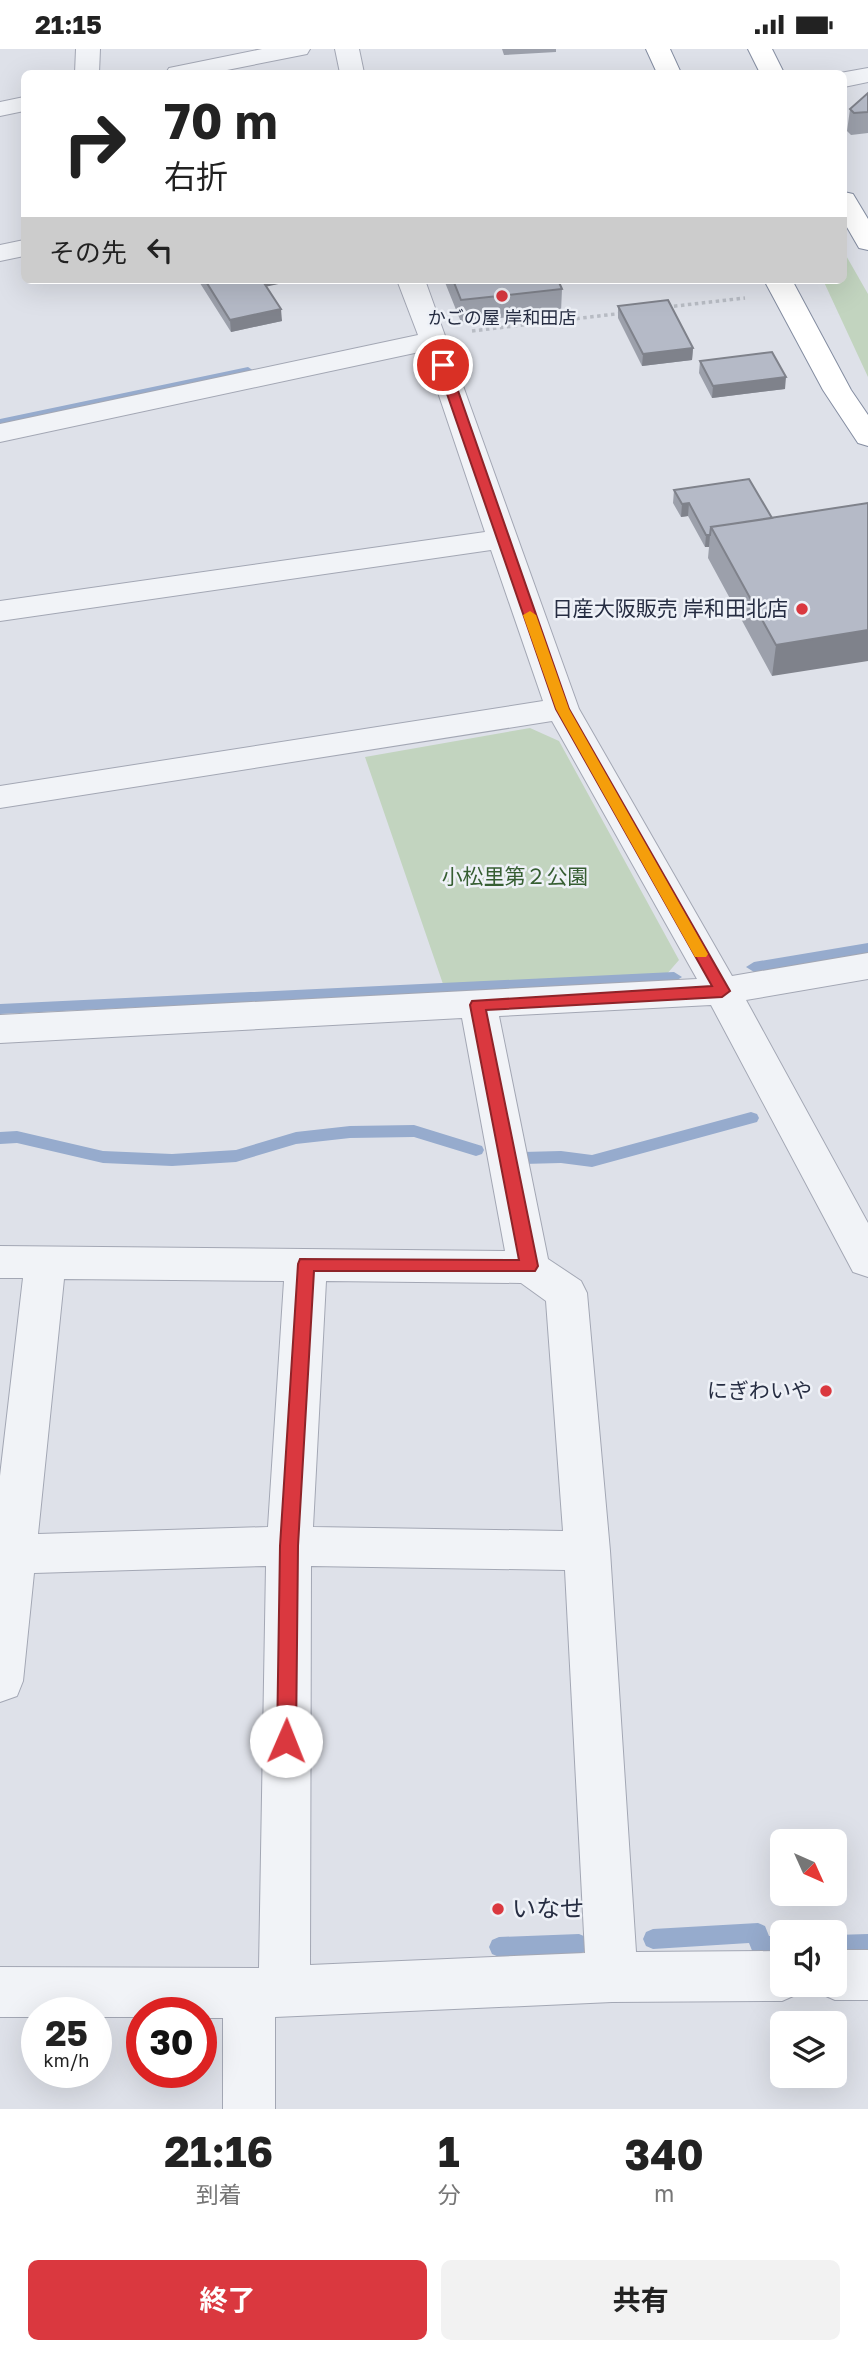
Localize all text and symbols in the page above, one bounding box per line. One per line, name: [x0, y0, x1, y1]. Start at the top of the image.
text: 21:15: [35, 9, 102, 40]
text: 70 m: [164, 91, 278, 150]
icon: right: [49, 98, 140, 189]
text: 右折: [164, 157, 228, 195]
icon: left: [141, 231, 179, 269]
text: その先: [49, 237, 127, 268]
marker: かごの屋 岸和田店: [494, 288, 510, 304]
place label: かごの屋 岸和田店: [428, 306, 576, 328]
pin: [413, 335, 473, 395]
icon: arrive: [424, 346, 462, 384]
place label: 日産大阪販売 岸和田北店: [552, 595, 788, 621]
marker: 日産大阪販売 岸和田北店: [794, 601, 810, 617]
park label: 小松里第２公園: [442, 863, 589, 889]
place label: にぎわいや: [707, 1377, 812, 1403]
marker: にぎわいや: [818, 1383, 834, 1399]
position arrow: [249, 1704, 323, 1778]
north arrow: [770, 1829, 847, 1906]
map controls: [770, 1829, 847, 2088]
place label: いなせ: [512, 1893, 584, 1922]
marker: いなせ: [490, 1901, 506, 1917]
button: sound: [770, 1920, 847, 1997]
speed limit sign: 30: [126, 1997, 217, 2088]
button: layers: [770, 2011, 847, 2088]
text: 25: [45, 2012, 88, 2054]
text: km/h: [44, 2049, 89, 2071]
text: 21:16: [164, 2126, 273, 2176]
text: 1: [438, 2126, 460, 2176]
text: 340: [625, 2129, 704, 2179]
text: m: [654, 2179, 674, 2207]
text: 到着: [196, 2180, 242, 2208]
text: 分: [437, 2180, 460, 2208]
button: 終了: [28, 2260, 427, 2340]
button: 共有: [441, 2260, 840, 2340]

